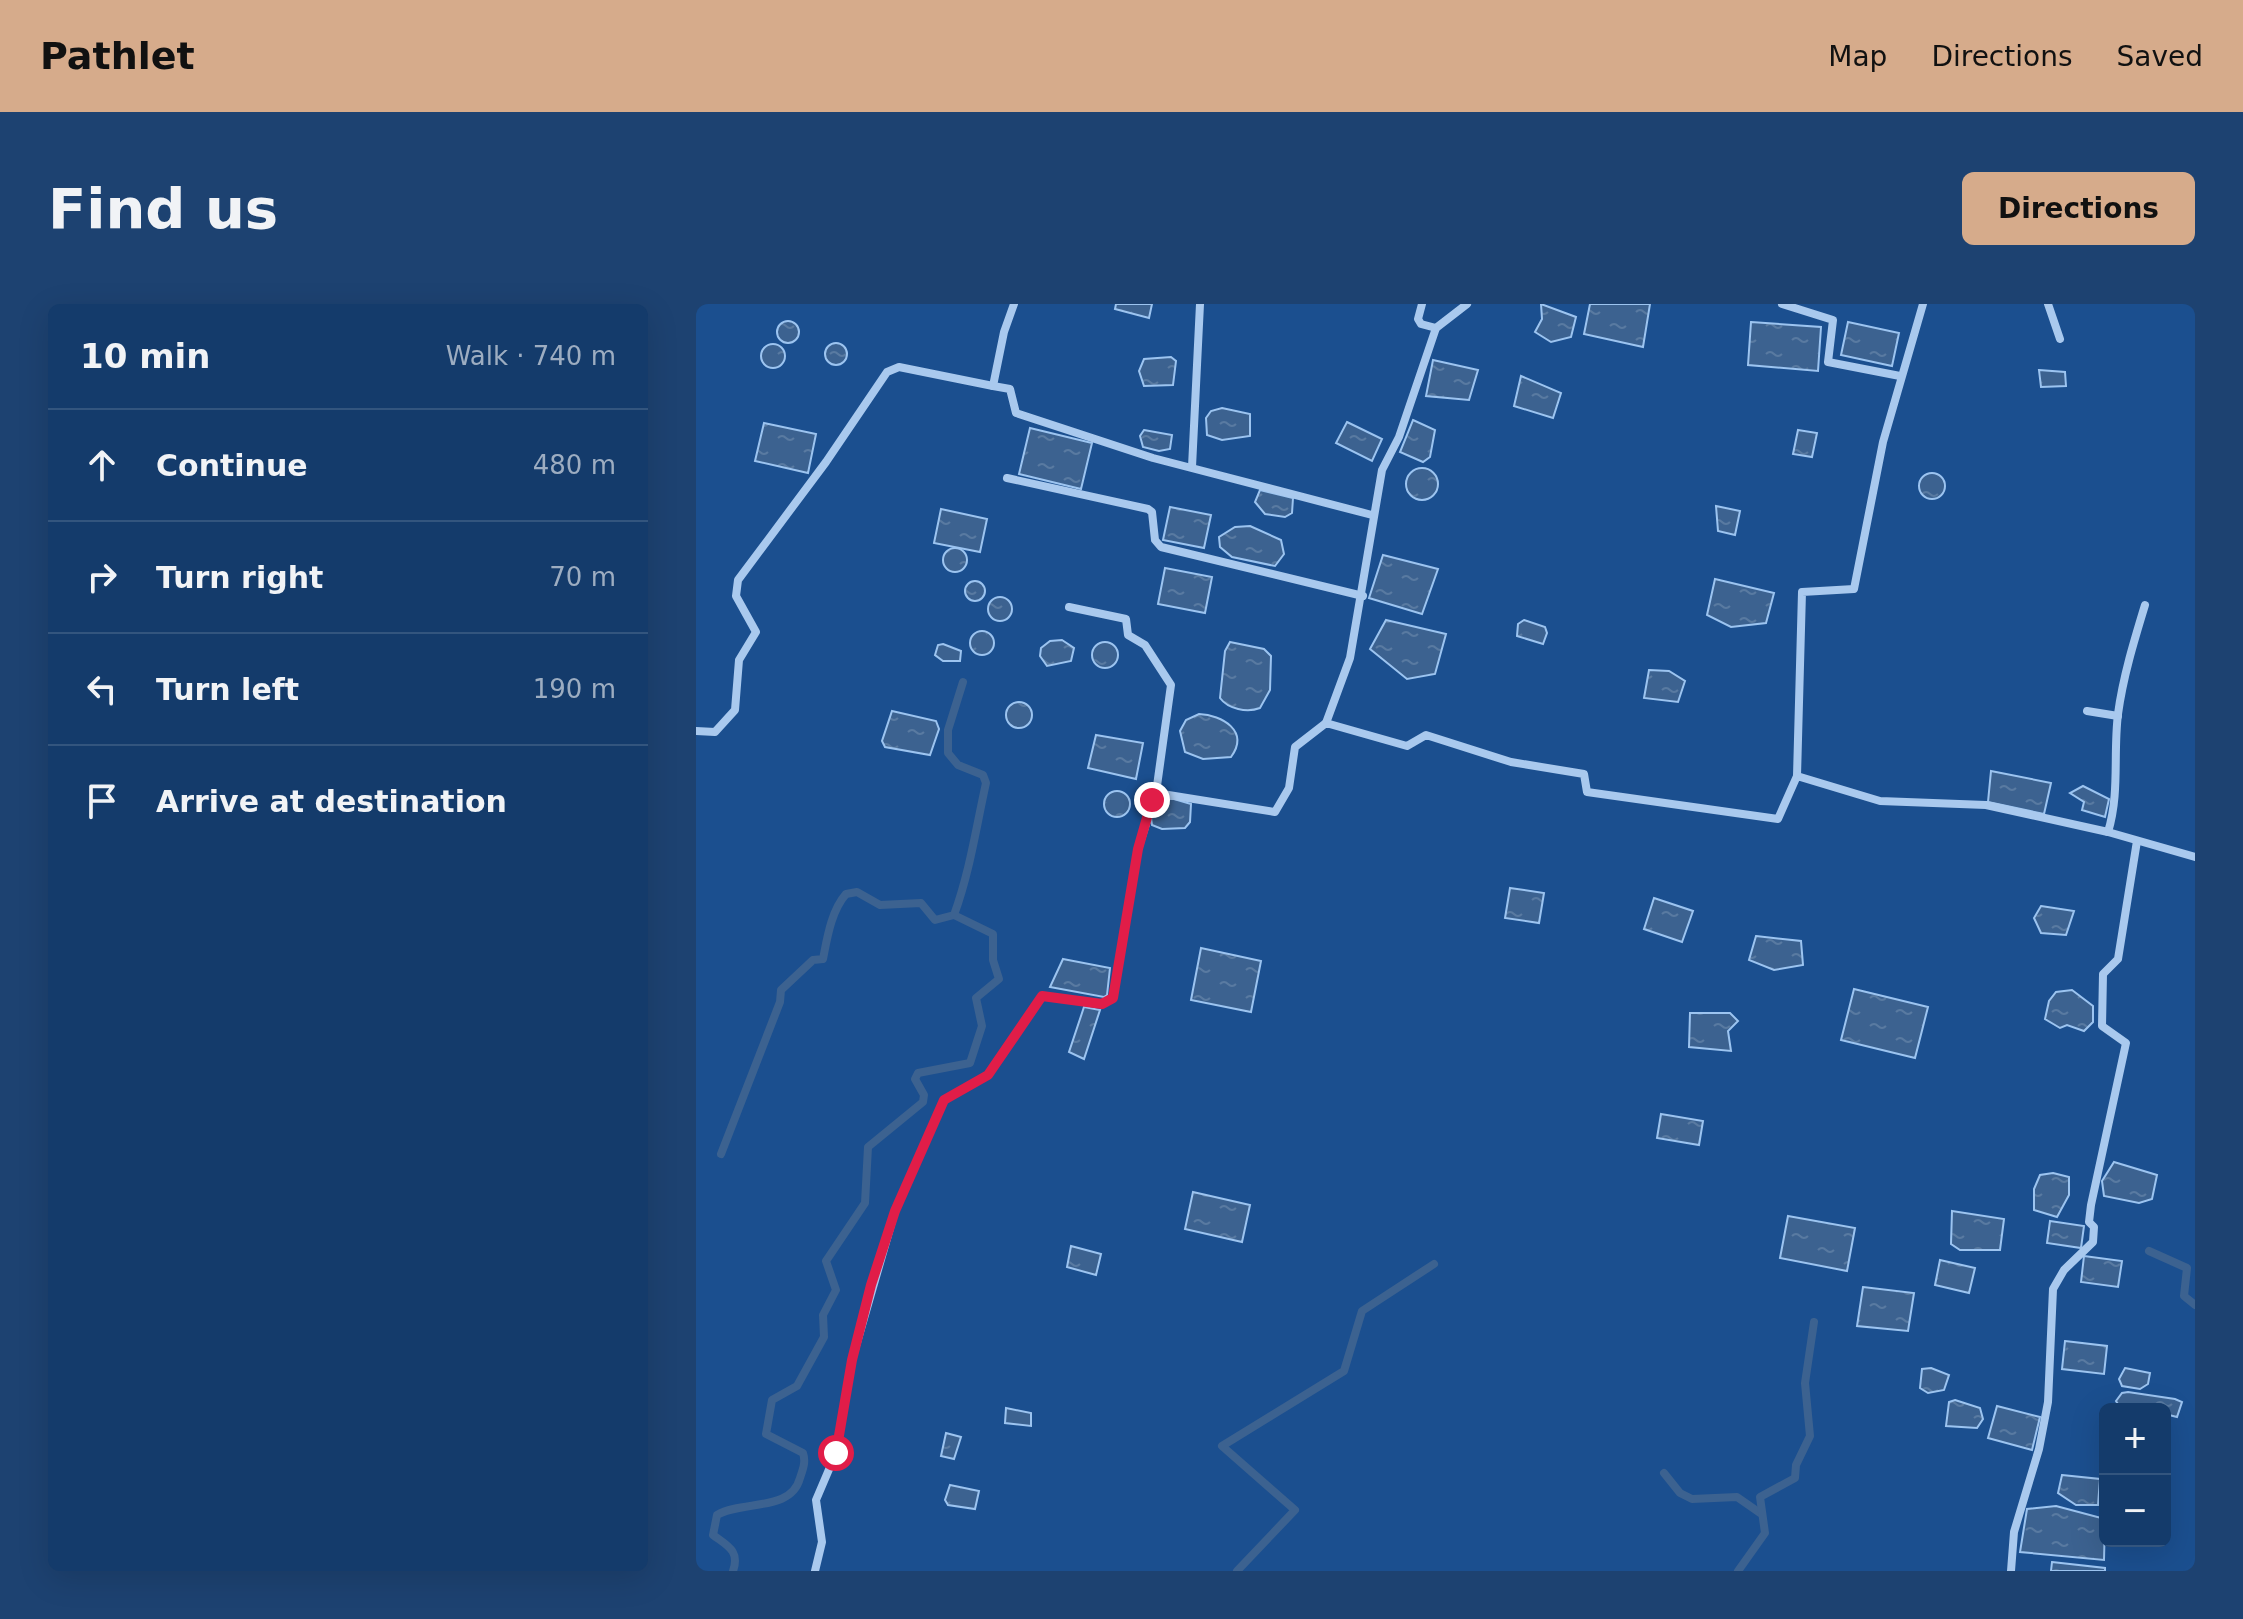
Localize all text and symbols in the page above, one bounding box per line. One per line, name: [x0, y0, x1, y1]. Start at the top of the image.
text: Pathlet: [40, 34, 195, 78]
text: Map: [1828, 40, 1887, 73]
text: Directions: [1931, 40, 2072, 73]
text: Saved: [2116, 40, 2203, 73]
button: Directions: [1962, 172, 2195, 245]
text: Find us: [48, 176, 278, 241]
text: 10 min: [80, 336, 210, 376]
text: Walk · 740 m: [446, 341, 616, 371]
icon: ahead: [80, 443, 124, 487]
text: Continue: [156, 448, 308, 483]
text: 480 m: [533, 450, 616, 480]
icon: right: [80, 555, 124, 599]
text: Turn right: [156, 560, 323, 595]
text: 70 m: [549, 562, 616, 592]
icon: left: [80, 667, 124, 711]
text: Turn left: [156, 672, 299, 707]
text: 190 m: [533, 674, 616, 704]
icon: arrive: [80, 779, 124, 823]
route end: [1134, 782, 1170, 818]
text: Arrive at destination: [156, 784, 507, 819]
map controls: [2099, 1403, 2171, 1547]
button: +: [2099, 1403, 2171, 1475]
route start: [818, 1435, 854, 1471]
button: −: [2099, 1475, 2171, 1547]

